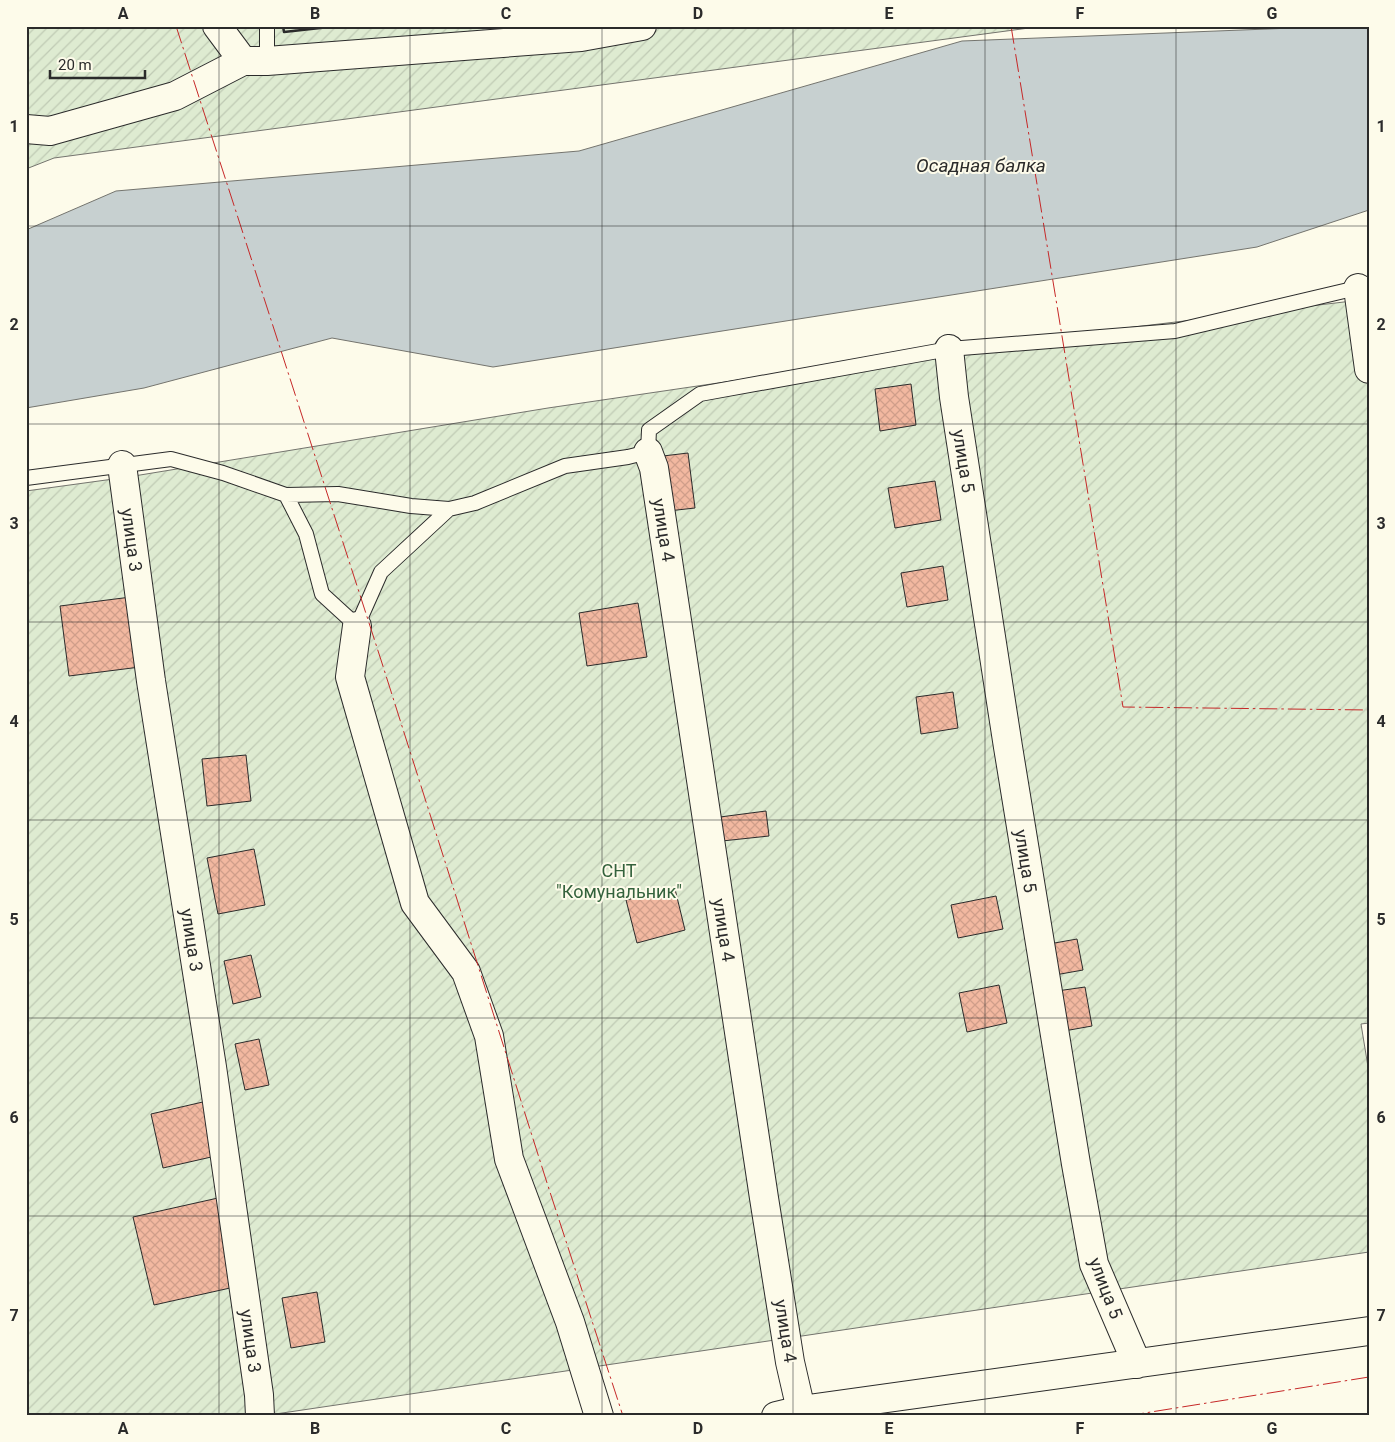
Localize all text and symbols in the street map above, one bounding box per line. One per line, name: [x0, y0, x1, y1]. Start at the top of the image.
text: A: [118, 4, 129, 23]
text: B: [310, 4, 320, 23]
text: C: [501, 4, 511, 23]
text: D: [693, 4, 703, 23]
text: E: [885, 4, 894, 23]
text: F: [1076, 4, 1085, 23]
text: G: [1267, 4, 1278, 23]
scale bar: [50, 48, 145, 80]
text: 20 m: [58, 56, 92, 74]
text: 1: [9, 117, 19, 136]
text: 1: [1376, 117, 1386, 136]
water label: Осадная балка: [916, 154, 1046, 177]
text: 2: [9, 315, 19, 334]
text: 2: [1376, 315, 1386, 334]
street label: улица 5: [949, 428, 979, 494]
street label: улица 4: [649, 497, 679, 563]
street label: улица 3: [117, 507, 147, 573]
text: 3: [9, 514, 19, 533]
text: 3: [1376, 514, 1386, 533]
text: 4: [9, 712, 19, 731]
text: 4: [1376, 712, 1386, 731]
street label: улица 5: [1011, 828, 1041, 894]
park label: СНТ "Комунальник": [556, 860, 682, 902]
street label: улица 4: [709, 897, 739, 963]
street label: улица 3: [177, 907, 207, 973]
text: 5: [9, 910, 19, 929]
text: 5: [1376, 910, 1386, 929]
text: 6: [9, 1108, 19, 1127]
text: 6: [1376, 1108, 1386, 1127]
street label: улица 5: [1085, 1254, 1127, 1322]
street label: улица 4: [771, 1298, 801, 1364]
text: 7: [9, 1306, 19, 1325]
text: 7: [1376, 1306, 1386, 1325]
street label: улица 3: [236, 1308, 266, 1374]
text: A: [118, 1419, 129, 1438]
text: B: [310, 1419, 320, 1438]
text: C: [501, 1419, 511, 1438]
text: D: [693, 1419, 703, 1438]
text: E: [885, 1419, 894, 1438]
text: F: [1076, 1419, 1085, 1438]
text: G: [1267, 1419, 1278, 1438]

